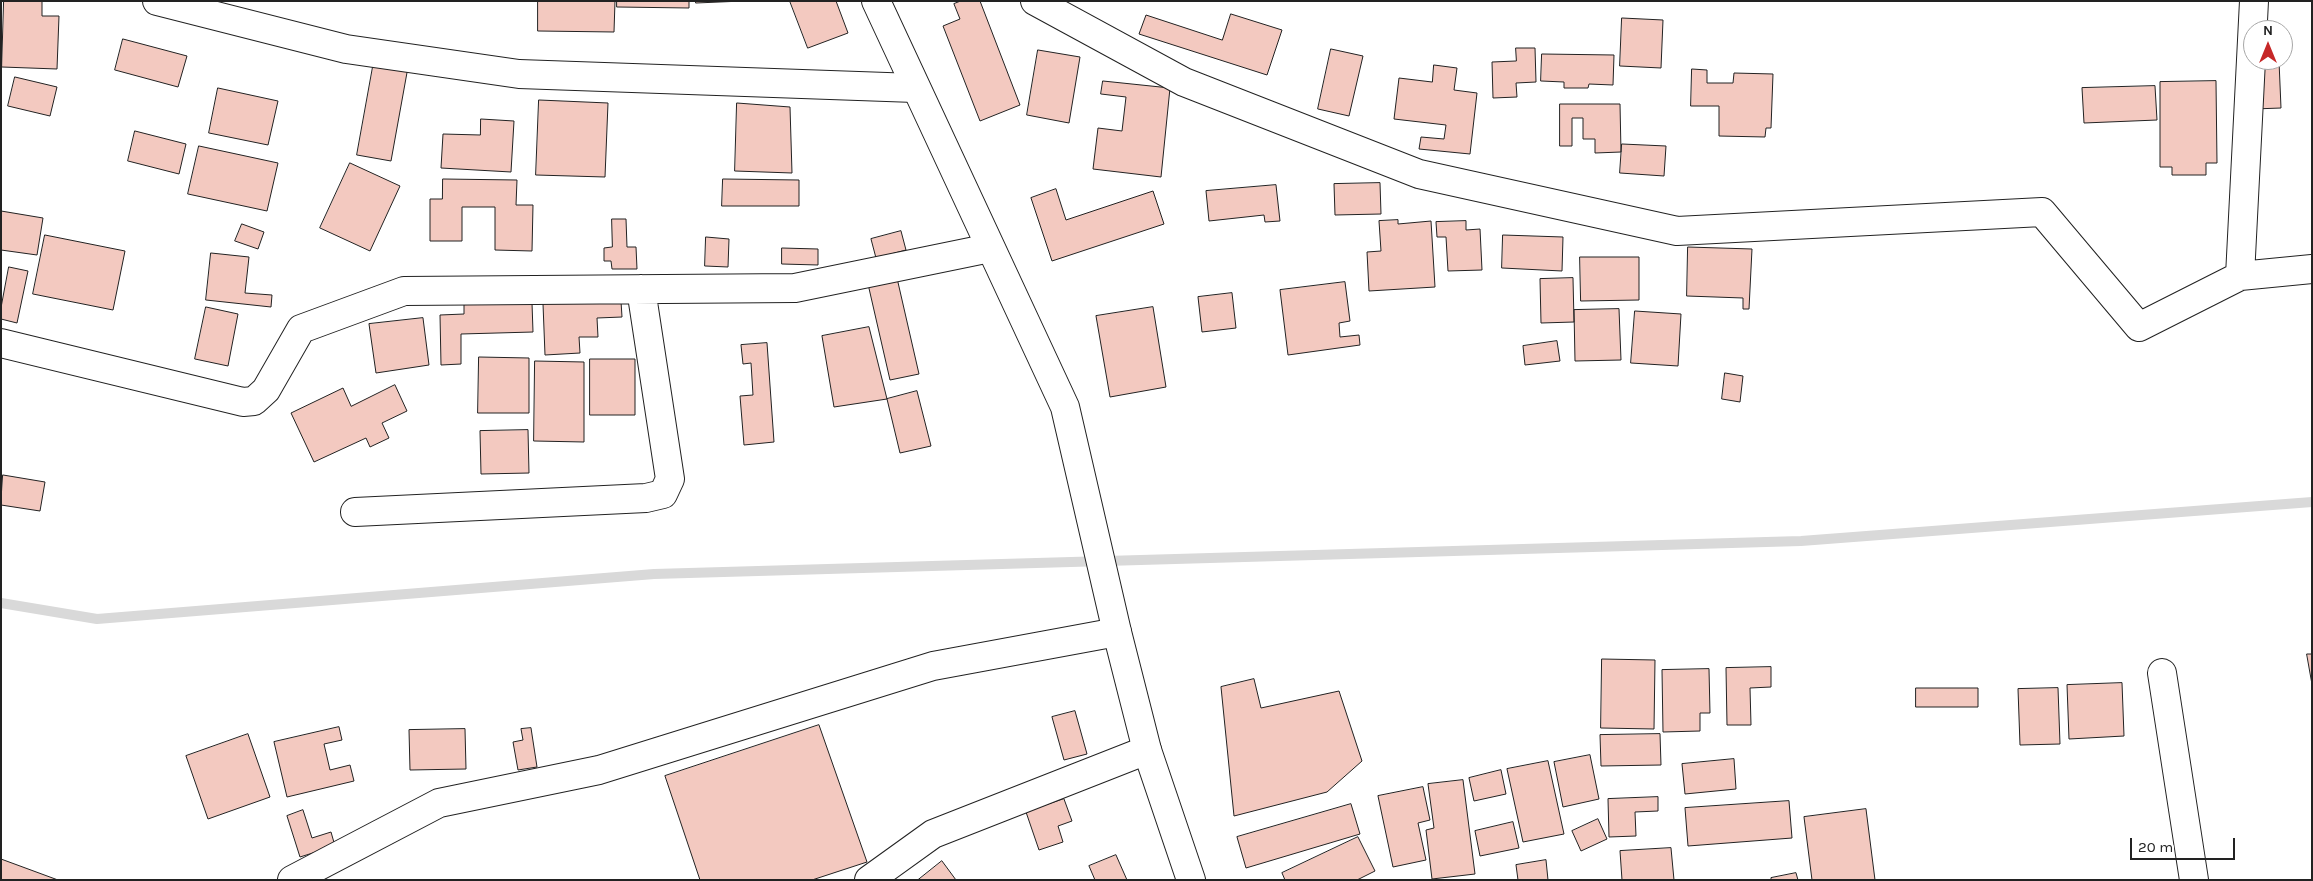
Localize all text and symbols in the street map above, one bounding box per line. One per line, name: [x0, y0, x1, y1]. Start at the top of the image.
north arrow: [2243, 20, 2293, 70]
text: N: [2263, 22, 2273, 39]
scale bar: [2133, 828, 2238, 860]
text: 20 m: [2138, 838, 2173, 856]

